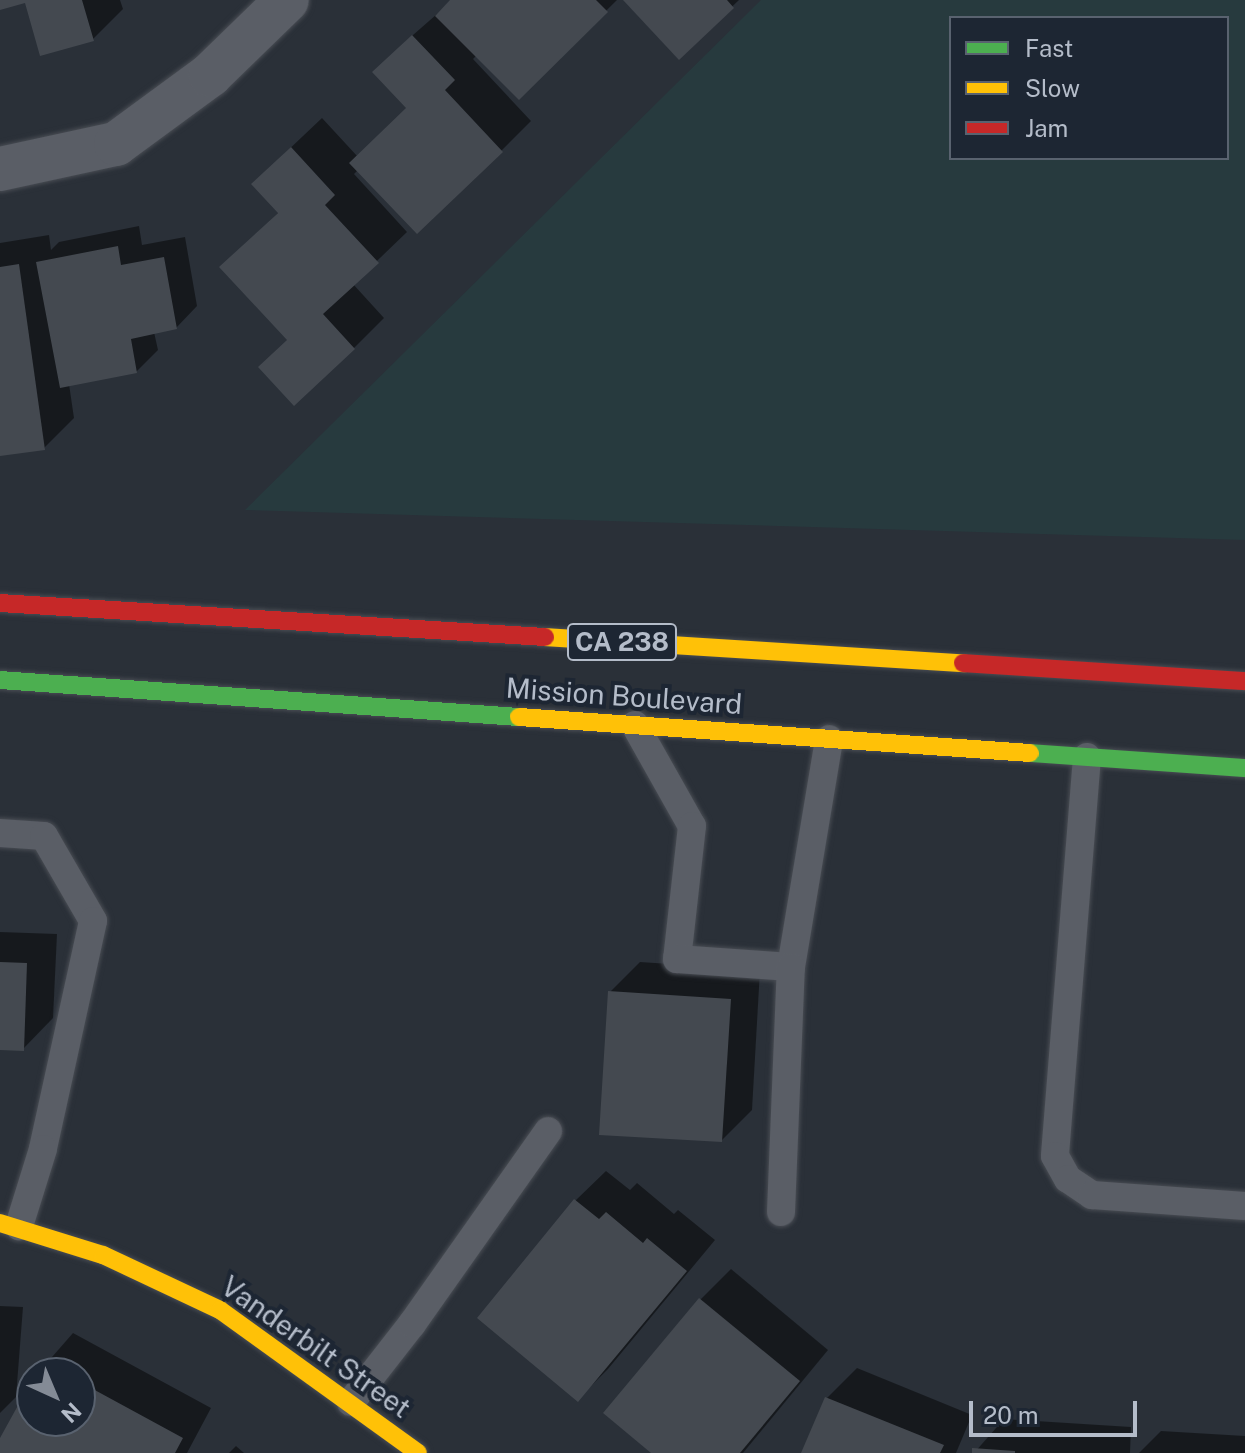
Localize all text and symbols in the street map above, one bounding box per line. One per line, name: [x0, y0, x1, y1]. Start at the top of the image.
legend: [949, 16, 1229, 160]
text: Fast: [1025, 34, 1073, 62]
text: Slow: [1025, 74, 1080, 102]
text: Jam: [1025, 114, 1068, 142]
road number: CA 238: [566, 620, 678, 664]
street label: Mission Boulevard: [505, 671, 743, 721]
street label: Vanderbilt Street: [215, 1269, 417, 1425]
north arrow: [16, 1357, 96, 1437]
scale bar: [973, 1385, 1141, 1435]
text: N: [56, 1397, 87, 1428]
text: 20 m: [983, 1401, 1039, 1429]

